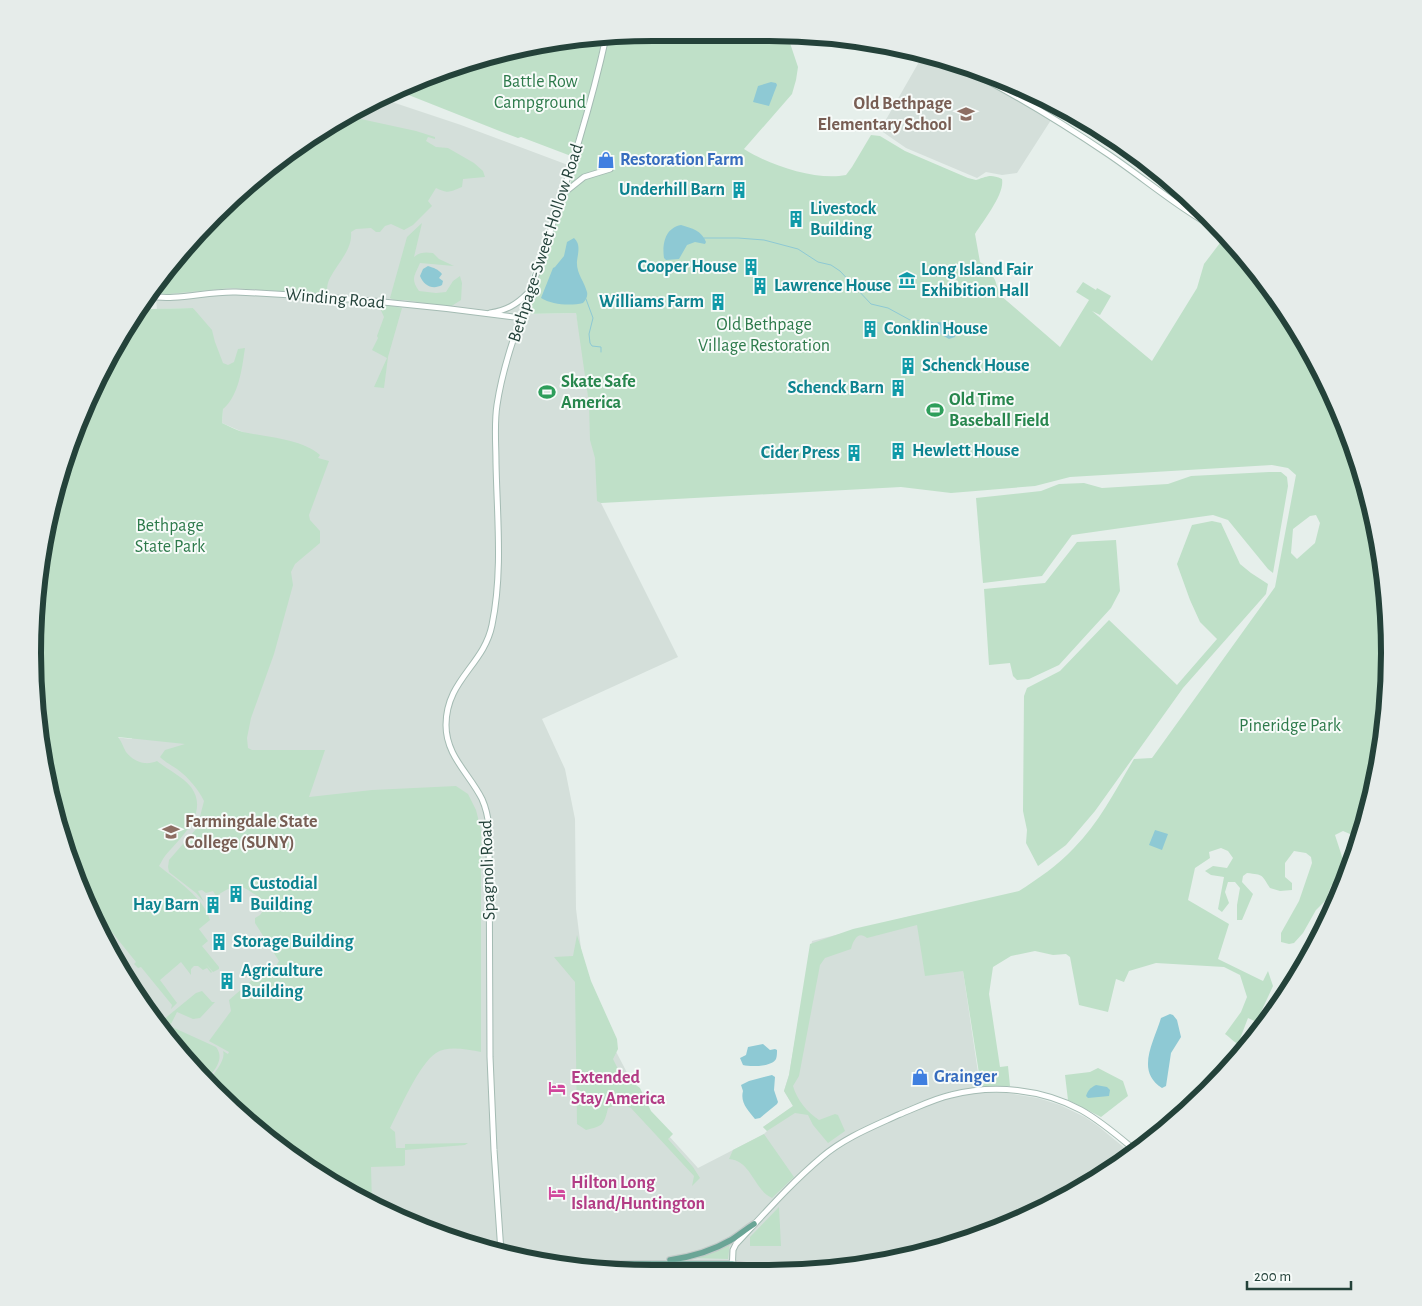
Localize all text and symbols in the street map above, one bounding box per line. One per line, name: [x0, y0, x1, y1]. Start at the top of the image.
park label: Battle Row Campground: [494, 73, 586, 112]
place label: Old Bethpage Elementary School: [817, 95, 952, 134]
school or university icon: Old Bethpage Elementary School: [956, 104, 976, 124]
street label: Bethpage-Sweet Hollow Road: [505, 142, 587, 344]
shop icon: Restoration Farm: [596, 150, 616, 170]
place label: Restoration Farm: [620, 151, 744, 169]
building icon: Underhill Barn: [729, 180, 749, 200]
place label: Underhill Barn: [619, 181, 725, 199]
place label: Livestock Building: [810, 200, 876, 239]
building icon: Livestock Building: [786, 209, 806, 229]
building icon: Cooper House: [741, 257, 761, 277]
place label: Cooper House: [638, 258, 737, 276]
place label: Long Island Fair Exhibition Hall: [921, 261, 1034, 300]
museum icon: Long Island Fair Exhibition Hall: [897, 270, 917, 290]
building icon: Lawrence House: [750, 276, 770, 296]
place label: Lawrence House: [774, 277, 891, 295]
street label: Winding Road: [284, 286, 386, 312]
building icon: Williams Farm: [708, 292, 728, 312]
place label: Williams Farm: [599, 293, 704, 311]
park label: Old Bethpage Village Restoration: [698, 316, 830, 355]
building icon: Conklin House: [860, 319, 880, 339]
place label: Conklin House: [884, 320, 988, 338]
building icon: Schenck House: [898, 356, 918, 376]
place label: Schenck House: [922, 357, 1030, 375]
place label: Skate Safe America: [561, 373, 636, 412]
building icon: Schenck Barn: [888, 378, 908, 398]
place label: Schenck Barn: [788, 379, 884, 397]
sports icon: Skate Safe America: [537, 382, 557, 402]
place label: Old Time Baseball Field: [949, 391, 1050, 430]
sports icon: Old Time Baseball Field: [925, 400, 945, 420]
building icon: Hewlett House: [888, 441, 908, 461]
place label: Hewlett House: [912, 442, 1019, 460]
building icon: Cider Press: [844, 443, 864, 463]
place label: Cider Press: [761, 444, 840, 462]
park label: Bethpage State Park: [135, 517, 206, 556]
park label: Pineridge Park: [1239, 717, 1342, 735]
place label: Farmingdale State College (SUNY): [185, 813, 317, 852]
street label: Spagnoli Road: [477, 819, 499, 921]
school or university icon: Farmingdale State College (SUNY): [161, 822, 181, 842]
place label: Custodial Building: [250, 875, 318, 914]
building icon: Custodial Building: [226, 884, 246, 904]
building icon: Hay Barn: [203, 895, 223, 915]
place label: Hay Barn: [133, 896, 199, 914]
building icon: Storage Building: [209, 932, 229, 952]
place label: Storage Building: [233, 933, 355, 951]
place label: Agriculture Building: [241, 962, 323, 1001]
building icon: Agriculture Building: [217, 971, 237, 991]
shop icon: Grainger: [910, 1067, 930, 1087]
place label: Grainger: [934, 1068, 998, 1086]
place label: Extended Stay America: [571, 1069, 666, 1108]
hotel icon: Extended Stay America: [547, 1078, 567, 1098]
place label: Hilton Long Island/Huntington: [571, 1174, 705, 1213]
hotel icon: Hilton Long Island/Huntington: [547, 1183, 567, 1203]
scale bar: [1247, 1258, 1351, 1290]
text: 200 m: [1254, 1269, 1291, 1284]

